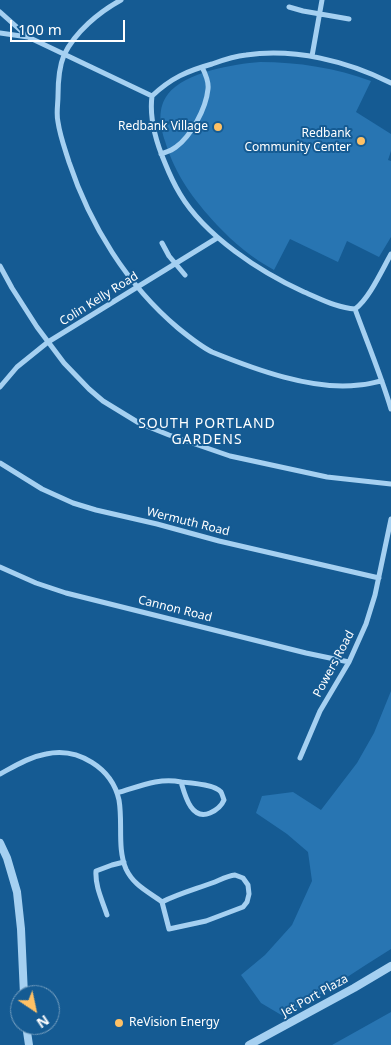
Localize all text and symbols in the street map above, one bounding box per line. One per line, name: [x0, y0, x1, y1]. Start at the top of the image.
scale bar: [12, 10, 128, 42]
text: 100 m: [18, 19, 62, 39]
place label: Redbank Village: [118, 120, 208, 134]
marker: Redbank Village: [212, 121, 224, 133]
place label: Redbank Community Center: [244, 127, 351, 155]
marker: Redbank Community Center: [355, 135, 367, 147]
street label: Colin Kelly Road: [57, 269, 141, 329]
district label: SOUTH PORTLAND GARDENS: [136, 416, 278, 448]
street label: Wermuth Road: [145, 505, 231, 539]
street label: Cannon Road: [136, 593, 214, 625]
street label: Powers Road: [310, 628, 358, 700]
street label: Jet Port Plaza: [279, 972, 351, 1020]
north arrow: [10, 985, 60, 1035]
text: N: [33, 1011, 53, 1033]
place label: ReVision Energy: [129, 1016, 219, 1030]
marker: ReVision Energy: [113, 1017, 125, 1029]

